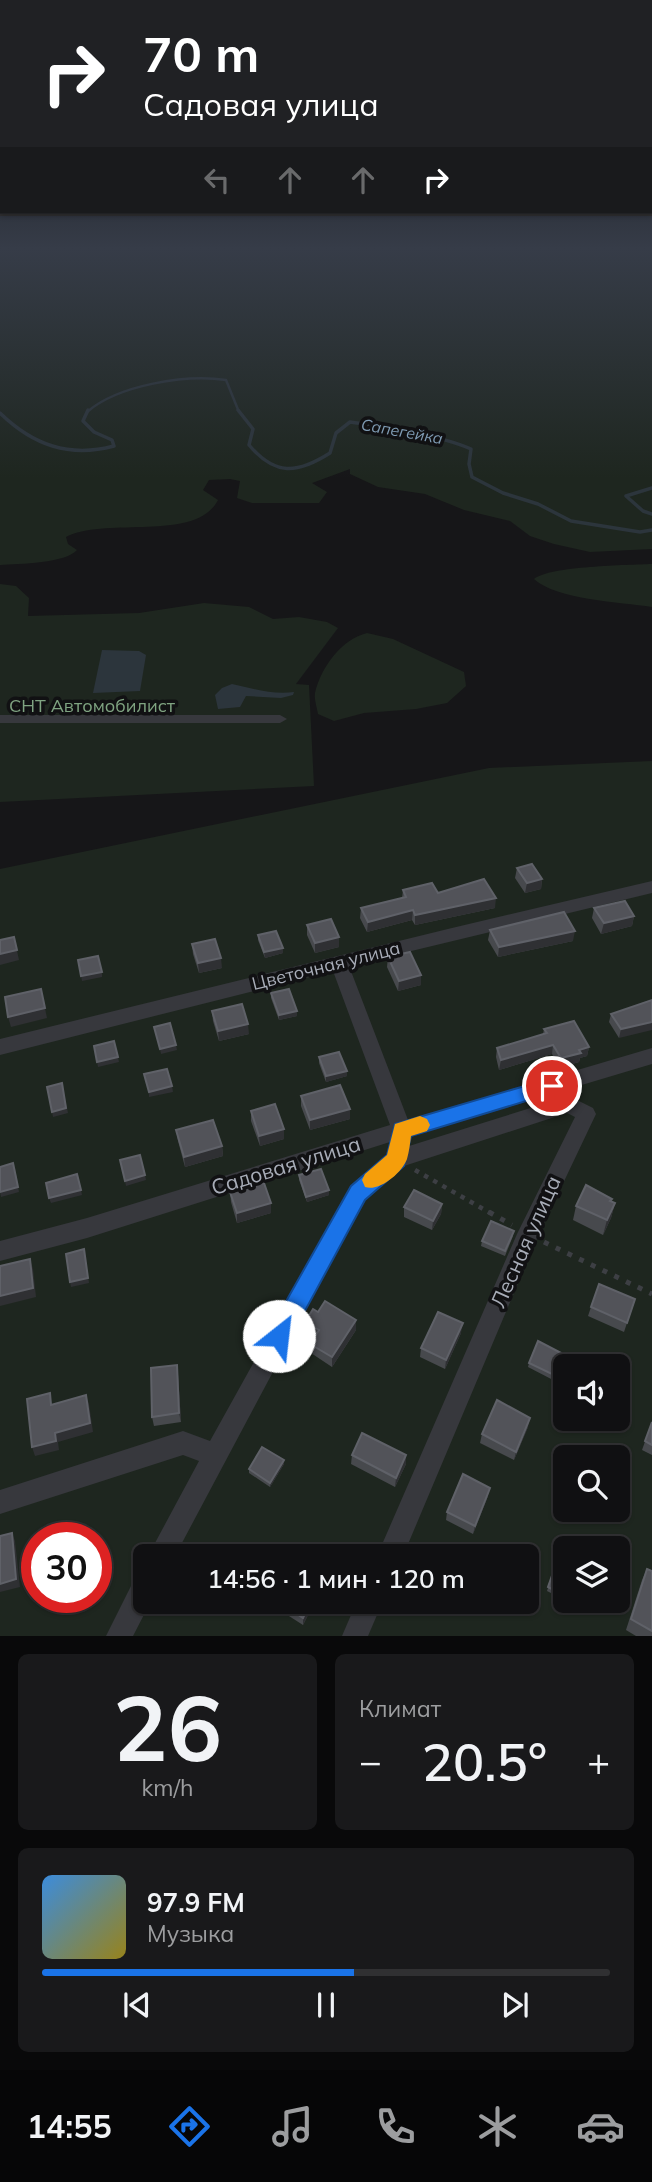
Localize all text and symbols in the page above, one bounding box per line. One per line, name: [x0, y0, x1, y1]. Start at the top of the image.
text: 70 m: [143, 23, 259, 84]
icon: right: [28, 28, 119, 119]
text: Садовая улица: [143, 84, 379, 124]
icon: left: [198, 161, 236, 199]
icon: ahead: [271, 161, 309, 199]
icon: ahead: [344, 161, 382, 199]
icon: right: [417, 161, 455, 199]
water label: Сапегейка: [359, 414, 445, 448]
park label: СНТ Автомобилист: [9, 694, 176, 717]
street label: Цветочная улица: [249, 936, 402, 995]
pin: [522, 1056, 582, 1116]
icon: arrive: [533, 1067, 571, 1105]
street label: Садовая улица: [208, 1130, 363, 1200]
street label: Лесная улица: [484, 1172, 566, 1312]
position arrow: [242, 1299, 316, 1373]
map controls: [553, 1354, 630, 1613]
button: sound: [553, 1354, 630, 1431]
button: search: [553, 1445, 630, 1522]
speed limit sign: 30: [21, 1522, 112, 1613]
button: layers: [553, 1536, 630, 1613]
text: 14:56 · 1 мин · 120 m: [207, 1562, 465, 1595]
text: 26: [113, 1670, 222, 1784]
text: Климат: [359, 1694, 441, 1723]
text: 20.5°: [422, 1729, 547, 1794]
text: −: [359, 1737, 382, 1785]
text: +: [587, 1737, 610, 1785]
text: km/h: [141, 1773, 194, 1802]
text: 97.9 FM: [147, 1886, 245, 1919]
text: Музыка: [147, 1919, 234, 1948]
icon: previous: [118, 1986, 156, 2024]
icon: pause: [307, 1986, 345, 2024]
icon: next: [496, 1986, 534, 2024]
icon: directions: [165, 2102, 214, 2151]
icon: music: [268, 2102, 317, 2151]
icon: phone: [371, 2102, 420, 2151]
icon: climate: [473, 2102, 522, 2151]
icon: car: [576, 2102, 625, 2151]
text: 14:55: [27, 2106, 112, 2146]

